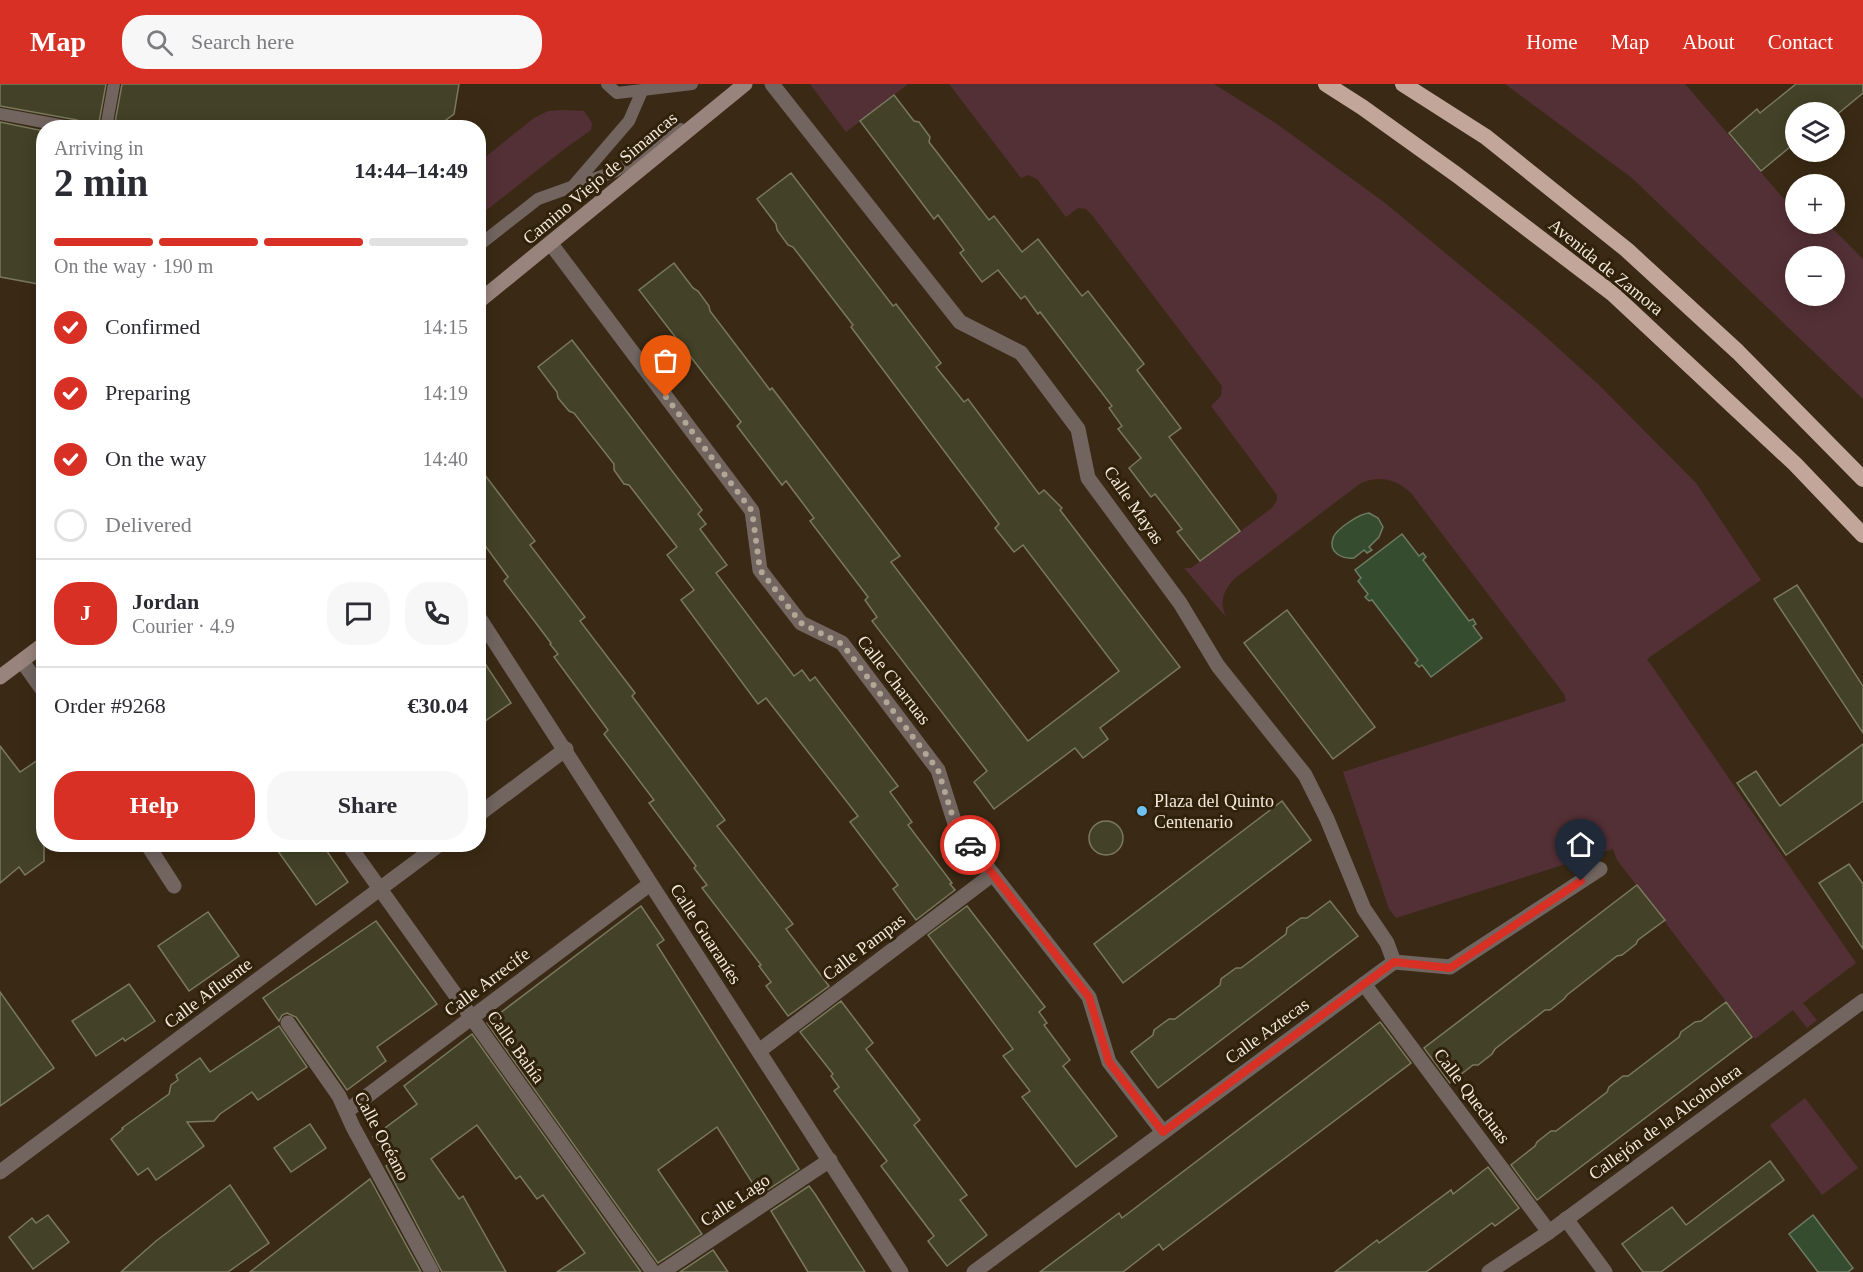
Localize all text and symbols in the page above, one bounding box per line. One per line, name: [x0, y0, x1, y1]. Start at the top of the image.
search box: [122, 15, 542, 69]
text: Map: [30, 26, 86, 57]
icon: search: [143, 26, 176, 59]
text: Search here: [191, 29, 294, 54]
text: Home: [1526, 30, 1578, 54]
text: Map: [1611, 30, 1649, 54]
text: About: [1682, 30, 1735, 54]
text: Contact: [1768, 30, 1833, 54]
map controls: [1785, 102, 1845, 306]
button: layers: [1785, 102, 1845, 162]
street label: Camino Viejo de Simancas: [519, 108, 681, 248]
text: Arriving in: [54, 137, 143, 159]
text: 14:44–14:49: [354, 158, 468, 183]
text: 2 min: [54, 161, 148, 204]
button: +: [1785, 174, 1845, 234]
street label: Avenida de Zamora: [1545, 215, 1667, 319]
button: −: [1785, 246, 1845, 306]
text: On the way · 190 m: [54, 255, 213, 277]
icon: check: [54, 311, 87, 344]
text: Confirmed: [105, 314, 200, 339]
text: 14:15: [422, 316, 468, 338]
pin: [640, 335, 691, 397]
icon: bag: [649, 344, 682, 377]
icon: check: [54, 377, 87, 410]
text: Preparing: [105, 380, 191, 405]
text: 14:19: [422, 382, 468, 404]
icon: check: [54, 443, 87, 476]
text: On the way: [105, 446, 206, 471]
text: 14:40: [422, 448, 468, 470]
street label: Calle Mayas: [1100, 462, 1168, 548]
text: Delivered: [105, 512, 192, 537]
button: chat: [327, 582, 390, 645]
button: phone: [405, 582, 468, 645]
text: Jordan: [132, 589, 199, 614]
text: J: [80, 600, 91, 625]
text: Courier · 4.9: [132, 615, 235, 637]
street label: Calle Charruas: [853, 632, 935, 728]
text: Order #9268: [54, 693, 166, 718]
text: €30.04: [408, 693, 468, 718]
button: Help: [54, 771, 255, 840]
button: Share: [267, 771, 468, 840]
place label: Plaza del Quinto Centenario: [1154, 791, 1274, 832]
marker: Plaza del Quinto Centenario: [1135, 804, 1149, 818]
courier: [940, 815, 1000, 875]
pin: [1555, 819, 1606, 881]
icon: home: [1564, 828, 1597, 861]
icon: car: [954, 829, 987, 862]
street label: Calle Guaraníes: [666, 880, 746, 988]
street label: Calle Pampas: [819, 909, 909, 985]
street label: Calle Arrecife: [440, 943, 534, 1021]
street label: Calle Afluente: [160, 954, 256, 1032]
street label: Calle Aztecas: [1221, 994, 1313, 1068]
street label: Calle Bahía: [483, 1007, 549, 1087]
street label: Calle Quechuas: [1430, 1045, 1514, 1147]
street label: Callejón de la Alcoholera: [1585, 1060, 1745, 1184]
street label: Calle Océano: [350, 1088, 414, 1184]
street label: Calle Lago: [696, 1169, 774, 1231]

